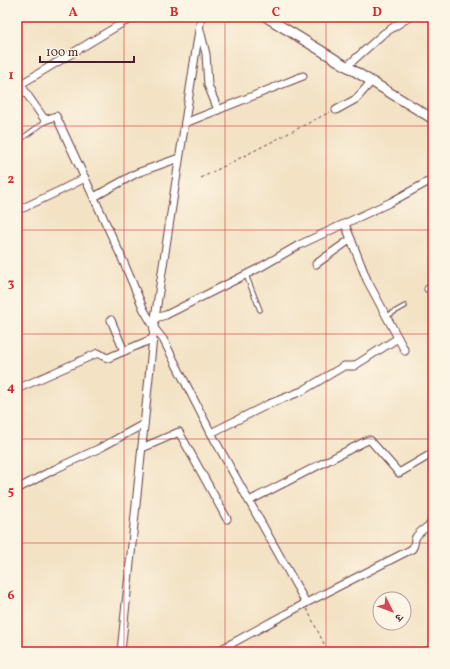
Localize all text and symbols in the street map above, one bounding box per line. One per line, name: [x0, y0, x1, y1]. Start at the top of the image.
text: A: [68, 4, 78, 22]
text: B: [170, 4, 179, 22]
text: C: [272, 4, 280, 22]
text: D: [372, 4, 382, 22]
scale bar: [40, 38, 134, 64]
text: 100 m: [46, 45, 79, 61]
text: 1: [8, 67, 14, 85]
text: 2: [8, 171, 15, 189]
text: 3: [8, 275, 15, 293]
text: 4: [7, 379, 15, 397]
text: 5: [8, 483, 14, 501]
text: 6: [7, 587, 15, 605]
north arrow: [372, 591, 412, 631]
text: उ: [390, 609, 406, 625]

